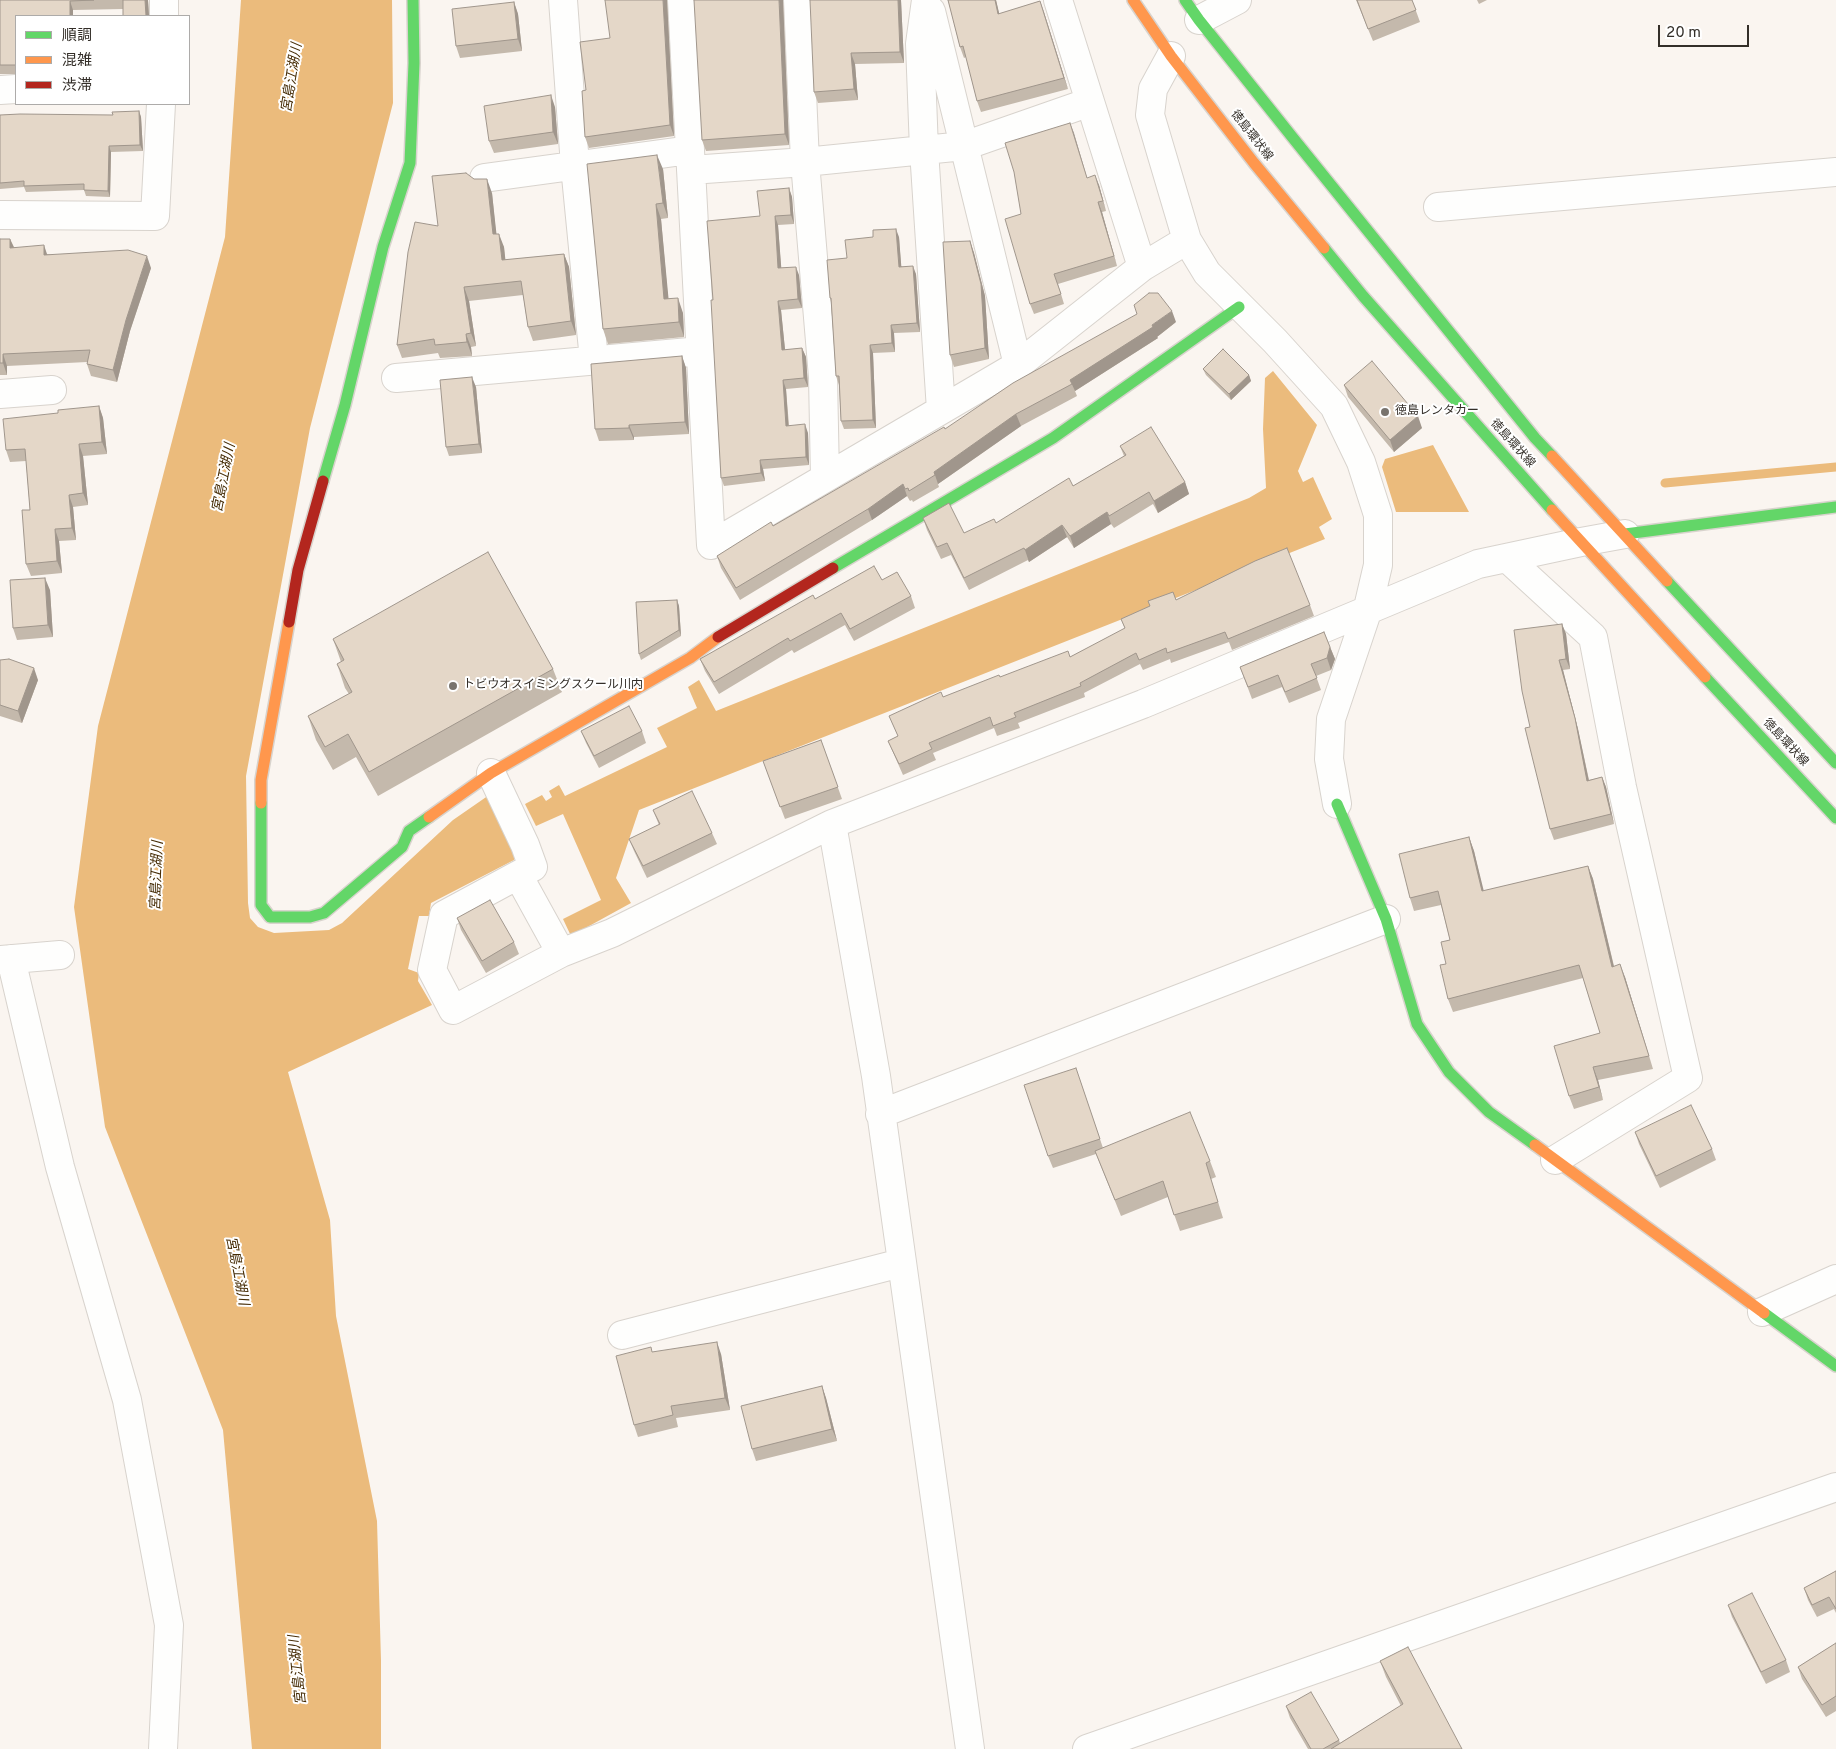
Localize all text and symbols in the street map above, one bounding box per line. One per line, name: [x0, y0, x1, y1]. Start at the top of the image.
legend: [15, 15, 190, 105]
scale bar: [1661, 15, 1752, 47]
text: 20 m: [1666, 24, 1701, 43]
text: 順調: [62, 27, 92, 46]
water label: 宮島江湖川: [279, 42, 307, 114]
text: 混雑: [62, 52, 92, 71]
text: 渋滞: [62, 77, 92, 96]
street label: 徳島環状線: [1227, 108, 1275, 164]
place label: 徳島レンタカー: [1395, 405, 1479, 419]
marker: 徳島レンタカー: [1379, 406, 1391, 418]
street label: 徳島環状線: [1487, 417, 1537, 471]
water label: 宮島江湖川: [210, 442, 240, 514]
place label: トビウオスイミングスクール川内: [463, 679, 643, 693]
marker: トビウオスイミングスクール川内: [447, 680, 459, 692]
street label: 徳島環状線: [1759, 716, 1811, 770]
water label: 宮島江湖川: [148, 841, 168, 911]
water label: 宮島江湖川: [221, 1235, 251, 1307]
water label: 宮島江湖川: [287, 1634, 311, 1706]

